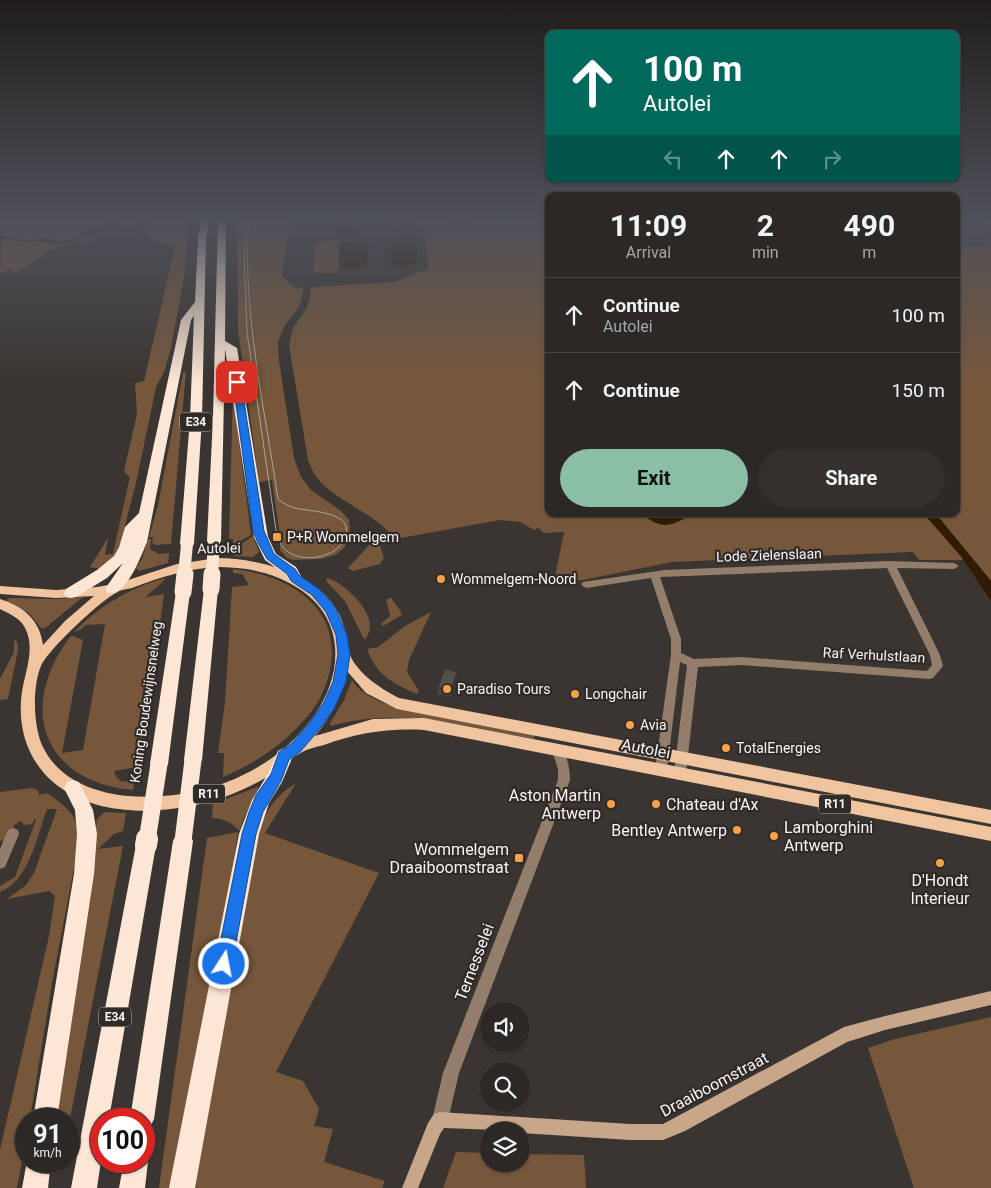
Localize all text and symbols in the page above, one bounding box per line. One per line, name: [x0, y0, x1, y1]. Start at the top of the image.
text: 100 m: [643, 49, 742, 90]
icon: ahead: [560, 50, 625, 115]
text: Autolei: [643, 91, 711, 116]
icon: left: [659, 145, 687, 173]
icon: ahead: [712, 145, 740, 173]
icon: ahead: [765, 145, 793, 173]
icon: right: [818, 145, 846, 173]
text: 11:09: [610, 208, 687, 243]
text: 2: [757, 208, 774, 243]
text: 490: [844, 208, 895, 243]
text: Arrival: [626, 243, 671, 262]
text: min: [752, 243, 779, 262]
text: m: [862, 243, 876, 262]
text: Continue: [603, 294, 680, 317]
icon: ahead: [560, 301, 588, 329]
text: 100 m: [892, 304, 945, 327]
text: Autolei: [603, 317, 653, 336]
pin: [216, 361, 258, 403]
icon: arrive: [223, 368, 251, 396]
icon: ahead: [560, 376, 588, 404]
text: Continue: [603, 379, 680, 402]
text: 150 m: [892, 379, 945, 402]
road number: E34: [180, 412, 212, 432]
button: Exit: [560, 449, 748, 507]
button: Share: [758, 449, 945, 507]
place label: P+R Wommelgem: [287, 529, 399, 545]
marker: P+R Wommelgem: [271, 531, 283, 543]
street label: Autolei: [197, 540, 241, 556]
street label: Lode Zielenslaan: [716, 545, 822, 565]
place label: Wommelgem-Noord: [451, 571, 576, 587]
marker: Wommelgem-Noord: [435, 573, 447, 585]
street label: Koning Boudewijnsnelweg: [127, 620, 165, 784]
street label: Raf Verhulstlaan: [822, 644, 926, 666]
place label: Paradiso Tours: [457, 681, 551, 697]
marker: Paradiso Tours: [441, 683, 453, 695]
place label: Longchair: [585, 686, 647, 702]
marker: Longchair: [569, 688, 581, 700]
place label: Avia: [640, 717, 667, 733]
marker: Avia: [624, 719, 636, 731]
street label: Autolei: [620, 734, 672, 763]
place label: TotalEnergies: [736, 740, 821, 756]
marker: TotalEnergies: [720, 742, 732, 754]
road number: R11: [193, 784, 225, 804]
place label: Aston Martin Antwerp: [509, 786, 601, 823]
road number: R11: [819, 794, 851, 814]
place label: Chateau d'Ax: [666, 795, 758, 814]
marker: Aston Martin Antwerp: [605, 798, 617, 810]
marker: Chateau d'Ax: [650, 798, 662, 810]
place label: Lamborghini Antwerp: [784, 818, 873, 855]
place label: Bentley Antwerp: [611, 821, 727, 840]
marker: Bentley Antwerp: [731, 824, 743, 836]
marker: Lamborghini Antwerp: [768, 830, 780, 842]
place label: Wommelgem Draaiboomstraat: [390, 840, 509, 877]
marker: Wommelgem Draaiboomstraat: [513, 852, 525, 864]
marker: D'Hondt Interieur: [934, 857, 946, 869]
place label: D'Hondt Interieur: [911, 871, 970, 908]
street label: Ternesselei: [451, 921, 498, 1004]
position arrow: [197, 937, 249, 989]
map controls: [480, 1002, 530, 1172]
button: sound: [480, 1002, 530, 1052]
road number: E34: [99, 1008, 131, 1026]
street label: Draaiboomstraat: [657, 1048, 771, 1121]
button: search: [480, 1062, 530, 1112]
speed limit sign: 100: [90, 1108, 155, 1173]
text: 91: [33, 1120, 62, 1149]
button: layers: [480, 1122, 530, 1172]
text: km/h: [33, 1146, 62, 1160]

